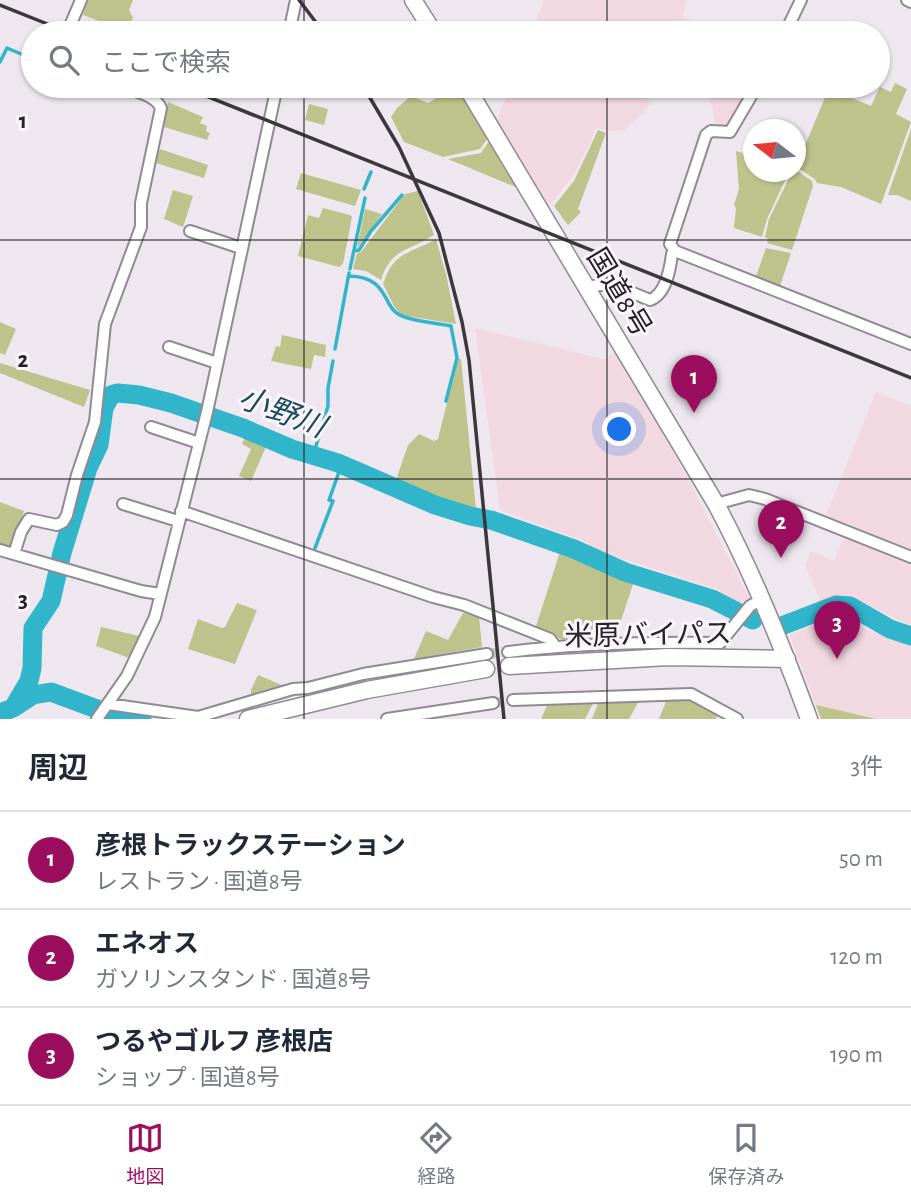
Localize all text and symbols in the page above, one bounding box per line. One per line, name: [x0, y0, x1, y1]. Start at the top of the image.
search box: [21, 21, 890, 98]
icon: search: [45, 41, 83, 79]
text: ここで検索: [101, 50, 231, 76]
text: 1: [19, 110, 27, 133]
north arrow: [743, 119, 806, 182]
street label: 国道8号: [581, 243, 657, 342]
text: 2: [18, 349, 29, 372]
pin: 1: [671, 355, 717, 413]
water label: 小野川: [234, 382, 332, 444]
your location: [602, 412, 636, 446]
pin: 2: [758, 500, 804, 558]
text: 3: [18, 589, 28, 612]
pin: 3: [814, 601, 860, 659]
street label: 米原バイパス: [564, 619, 732, 651]
text: 周辺: [28, 754, 88, 784]
text: 3件: [851, 756, 883, 779]
text: 彦根トラックステーション: [95, 833, 406, 859]
text: 1: [47, 848, 55, 871]
text: 50 m: [839, 848, 883, 871]
text: レストラン · 国道8号: [95, 871, 303, 894]
text: エネオス: [95, 931, 199, 957]
text: 2: [46, 946, 56, 969]
text: 120 m: [830, 946, 883, 969]
text: ガソリンスタンド · 国道8号: [95, 969, 371, 992]
text: つるやゴルフ 彦根店: [95, 1029, 333, 1055]
text: 3: [46, 1044, 56, 1067]
text: 190 m: [830, 1044, 883, 1067]
text: ショップ · 国道8号: [95, 1067, 280, 1090]
tab: 地図: [126, 1119, 165, 1189]
tab: 経路: [417, 1119, 456, 1189]
tab: 保存済み: [708, 1119, 785, 1189]

